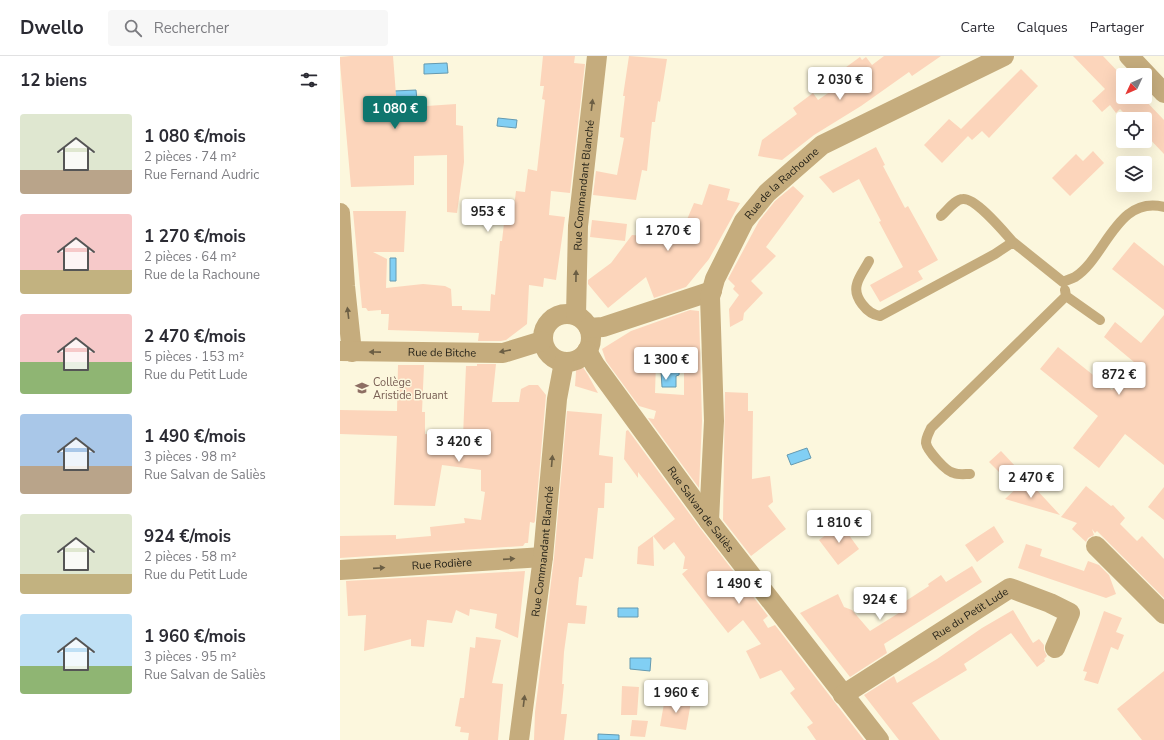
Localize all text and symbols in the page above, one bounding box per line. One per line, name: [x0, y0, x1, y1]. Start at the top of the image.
search box: [108, 10, 388, 46]
text: Dwello: [20, 15, 84, 41]
icon: search: [122, 17, 144, 39]
text: Rechercher: [154, 18, 229, 38]
text: Carte: [961, 18, 995, 37]
text: Calques: [1017, 18, 1068, 37]
text: Partager: [1090, 18, 1144, 37]
pin: 2 030 €: [803, 67, 877, 101]
north arrow: [1116, 68, 1152, 104]
map controls: [1116, 68, 1152, 192]
text: 12 biens: [20, 69, 87, 92]
icon: filters: [298, 69, 320, 91]
text: 2 030 €: [817, 71, 863, 89]
pin: 1 080 €: [358, 96, 432, 130]
one-way arrow: [588, 99, 595, 111]
text: 1 080 €: [372, 100, 418, 118]
button: locate: [1116, 112, 1152, 148]
street label: Rue Commandant Blanché: [570, 119, 597, 251]
text: 1 080 €/mois: [144, 125, 246, 148]
icon: home: [52, 130, 100, 178]
street label: Rue de la Rachoune: [741, 144, 822, 223]
text: 2 pièces · 74 m²: [144, 148, 236, 166]
button: layers: [1116, 156, 1152, 192]
text: Rue Fernand Audric: [144, 166, 259, 184]
pin: 953 €: [460, 199, 516, 233]
text: 953 €: [471, 203, 505, 221]
pin: 1 270 €: [631, 218, 705, 252]
text: 1 270 €: [645, 222, 691, 240]
text: 1 270 €/mois: [144, 225, 246, 248]
icon: home: [52, 230, 100, 278]
text: 2 pièces · 64 m²: [144, 248, 236, 266]
text: Rue de la Rachoune: [144, 266, 260, 284]
one-way arrow: [573, 270, 580, 282]
one-way arrow: [345, 307, 351, 319]
text: 2 470 €/mois: [144, 325, 246, 348]
icon: home: [52, 330, 100, 378]
street label: Rue de Bitche: [408, 344, 476, 360]
pin: 1 300 €: [629, 347, 703, 381]
text: 5 pièces · 153 m²: [144, 348, 244, 366]
one-way arrow: [368, 349, 381, 355]
one-way arrow: [499, 349, 511, 355]
text: 1 300 €: [643, 351, 689, 369]
pin: 872 €: [1091, 362, 1147, 396]
text: Rue du Petit Lude: [144, 366, 247, 384]
text: 872 €: [1102, 366, 1136, 384]
place label: Collège Aristide Bruant: [373, 375, 448, 403]
school or university icon: Collège Aristide Bruant: [354, 380, 370, 396]
text: 1 490 €/mois: [144, 425, 246, 448]
pin: 3 420 €: [422, 429, 496, 463]
icon: home: [52, 430, 100, 478]
text: 3 420 €: [436, 433, 482, 451]
text: 3 pièces · 98 m²: [144, 448, 236, 466]
one-way arrow: [548, 455, 555, 467]
street label: Rue Salvan de Saliès: [664, 463, 738, 555]
pin: 2 470 €: [994, 465, 1068, 499]
text: Rue Salvan de Saliès: [144, 466, 266, 484]
text: 2 470 €: [1008, 469, 1054, 487]
street label: Rue Commandant Blanché: [528, 485, 557, 618]
pin: 1 810 €: [802, 510, 876, 544]
text: 1 810 €: [816, 514, 862, 532]
text: 924 €/mois: [144, 525, 231, 548]
icon: home: [52, 530, 100, 578]
text: 2 pièces · 58 m²: [144, 548, 236, 566]
street label: Rue Rodière: [411, 554, 472, 573]
one-way arrow: [503, 556, 515, 563]
one-way arrow: [373, 564, 385, 571]
text: Rue du Petit Lude: [144, 566, 247, 584]
pin: 1 490 €: [702, 571, 776, 605]
text: 1 490 €: [716, 575, 762, 593]
street label: Rue du Petit Lude: [929, 584, 1011, 643]
pin: 924 €: [852, 587, 908, 621]
text: 924 €: [863, 591, 897, 609]
text: 1 960 €/mois: [144, 625, 246, 648]
icon: home: [52, 630, 100, 678]
text: 3 pièces · 95 m²: [144, 648, 236, 666]
text: Rue Salvan de Saliès: [144, 666, 266, 684]
pin: 1 960 €: [639, 680, 713, 714]
text: 1 960 €: [653, 684, 699, 702]
one-way arrow: [521, 695, 527, 707]

